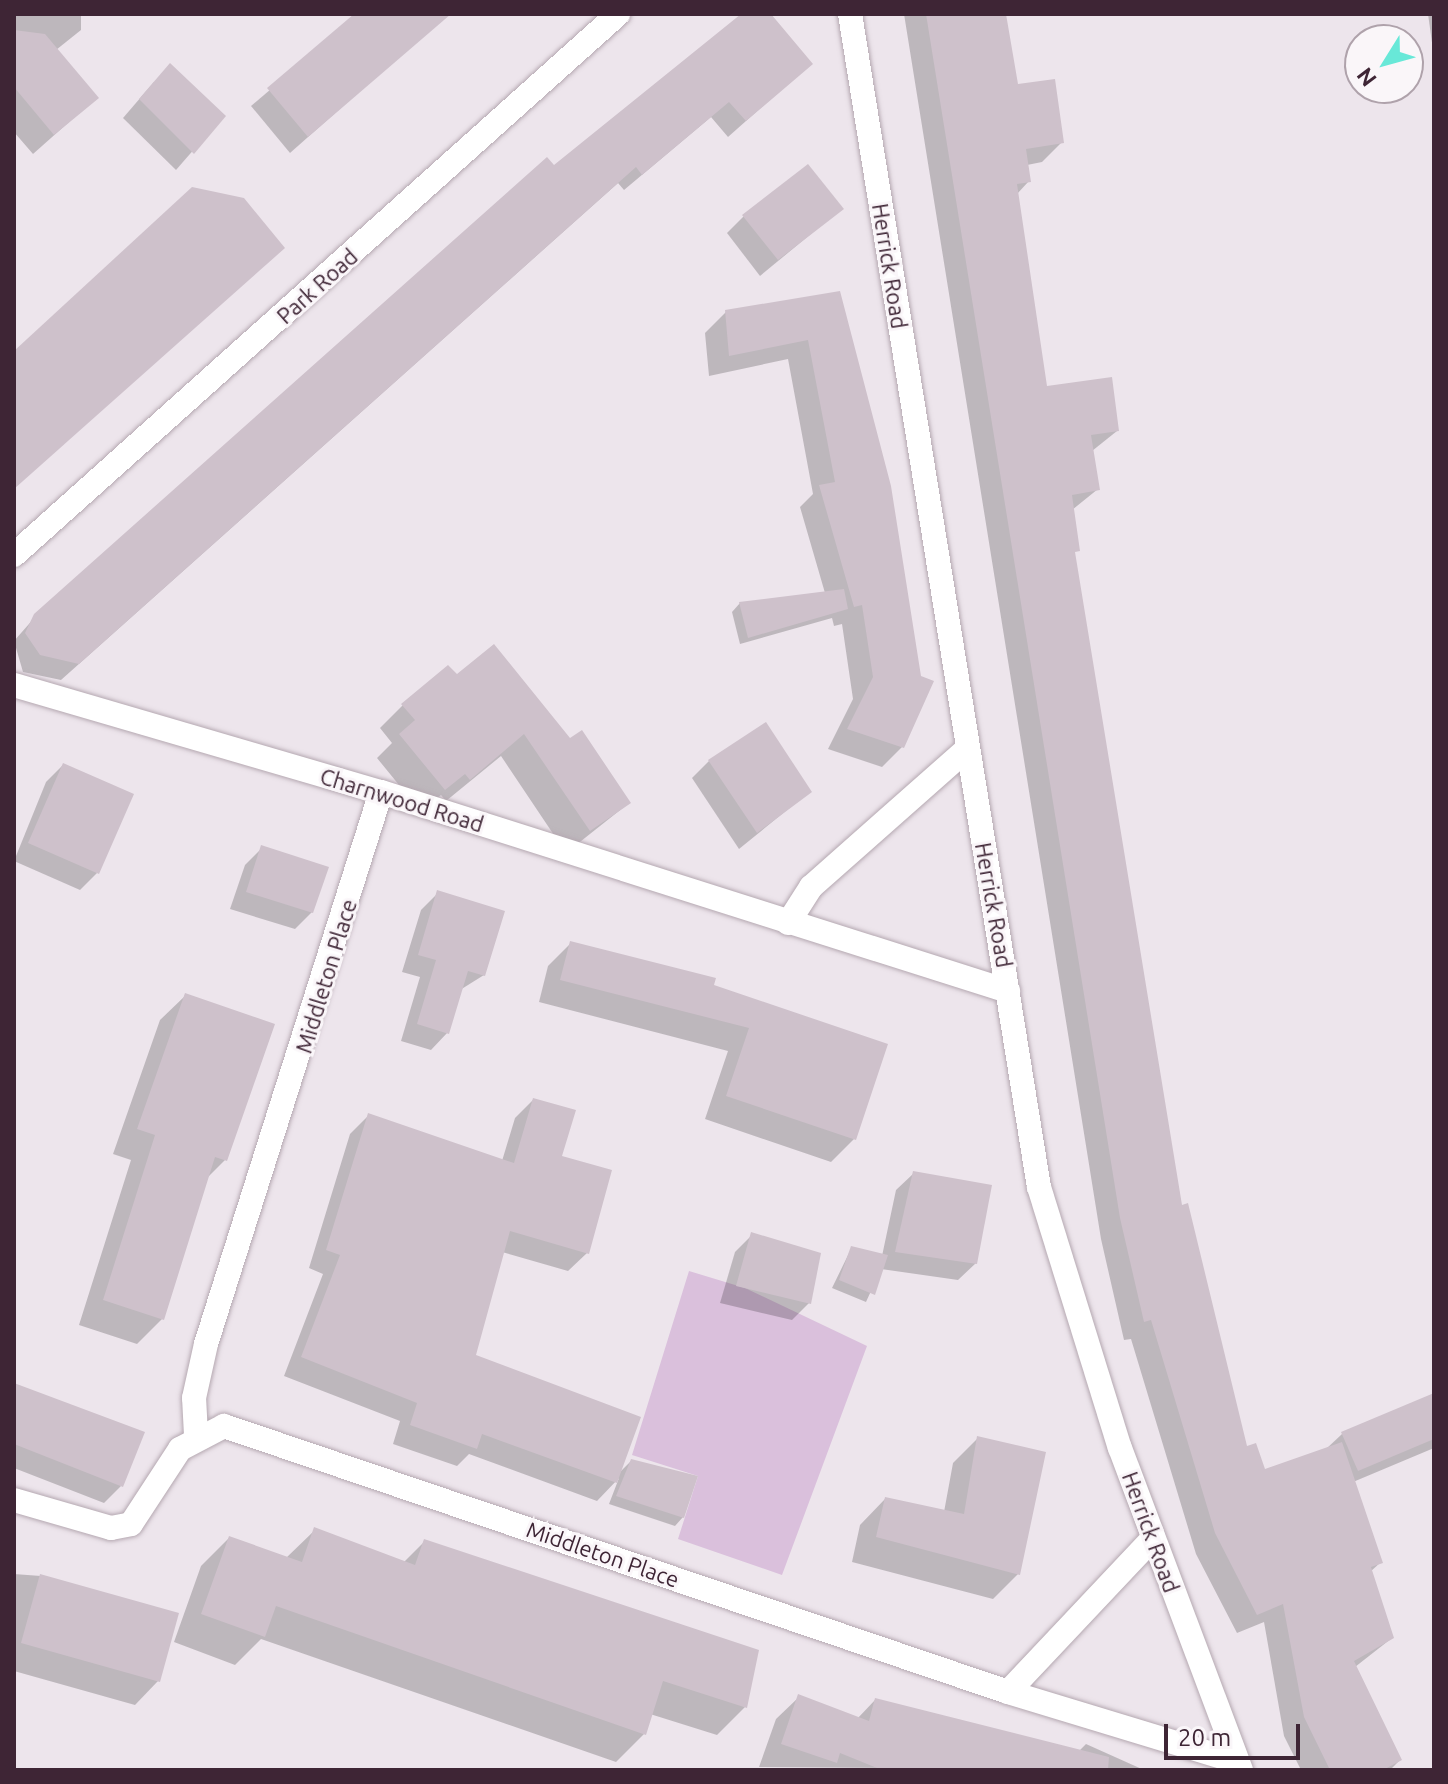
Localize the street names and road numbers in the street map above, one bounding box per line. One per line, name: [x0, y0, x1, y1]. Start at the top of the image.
street label: Herrick Road: [867, 201, 913, 331]
street label: Park Road: [271, 243, 363, 329]
street label: Charnwood Road: [317, 763, 487, 837]
street label: Herrick Road: [970, 840, 1018, 970]
street label: Middleton Place: [290, 896, 362, 1056]
street label: Herrick Road: [1117, 1468, 1185, 1596]
street label: Middleton Place: [523, 1516, 683, 1592]

